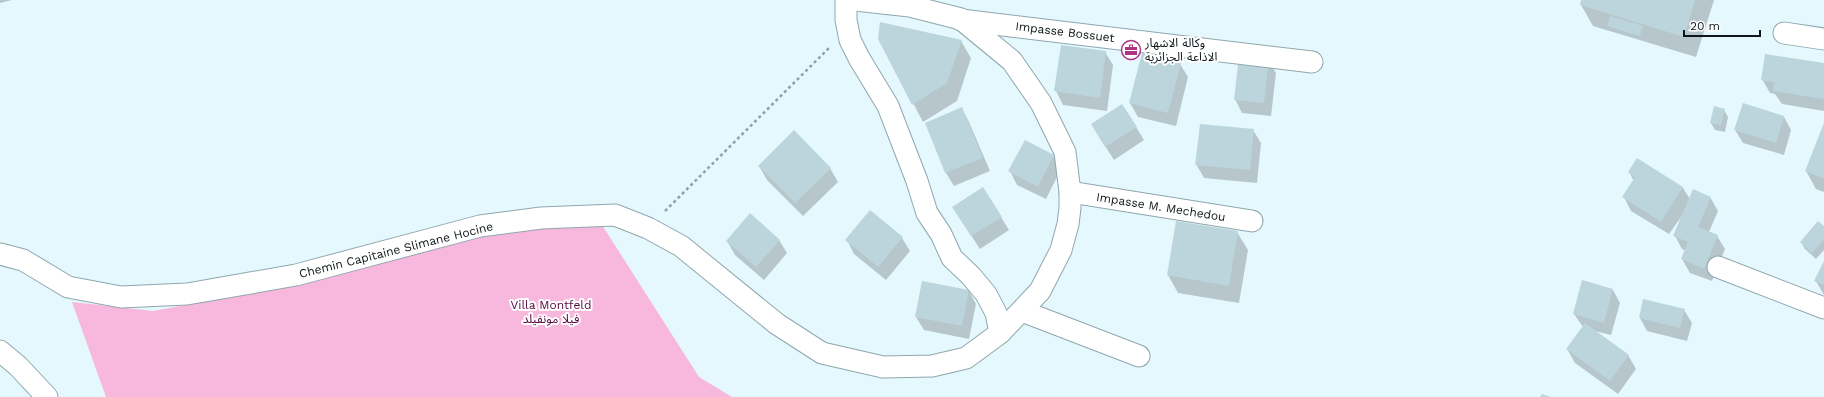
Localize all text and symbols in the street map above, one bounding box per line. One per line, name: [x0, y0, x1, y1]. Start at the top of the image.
scale bar: [1684, 12, 1760, 38]
street label: Impasse Bossuet: [1015, 19, 1115, 45]
text: 20 m: [1690, 19, 1720, 33]
place label: وكالة الاشهار الاذاعة الجزائرية: [1144, 36, 1217, 64]
office icon: وكالة الاشهار الاذاعة الجزائرية: [1120, 39, 1142, 61]
street label: Impasse M. Mechedou: [1095, 190, 1227, 224]
street label: Chemin Capitaine Slimane Hocine: [298, 219, 494, 281]
park label: Villa Montfeld فيلا مونفيلد: [510, 298, 592, 326]

